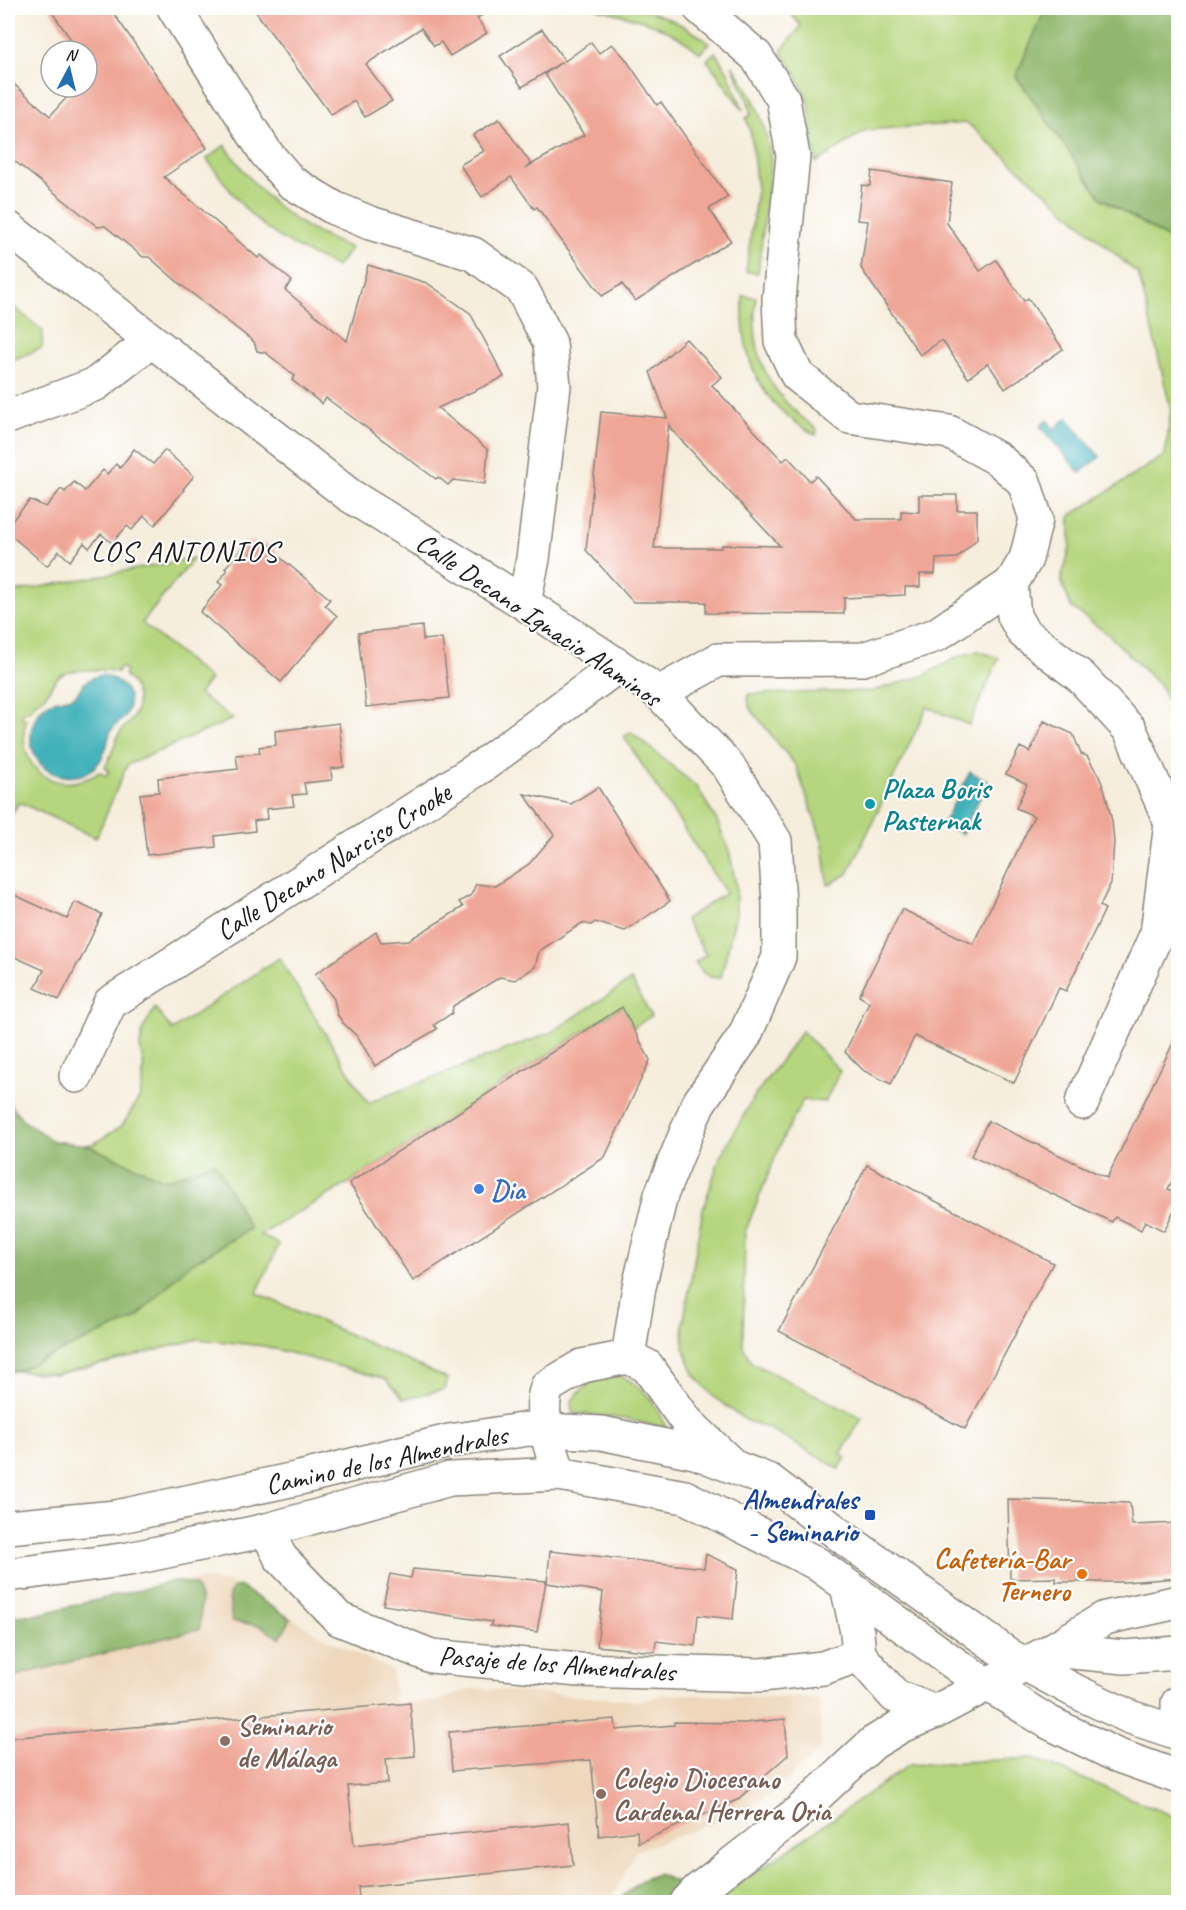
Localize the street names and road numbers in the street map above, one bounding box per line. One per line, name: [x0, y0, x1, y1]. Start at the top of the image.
street label: Calle Decano Ignacio Alaminos: [409, 524, 670, 716]
street label: Calle Decano Narciso Crooke: [209, 774, 459, 948]
street label: Camino de los Almendrales: [262, 1416, 513, 1502]
street label: Pasaje de los Almendrales: [438, 1638, 679, 1689]

